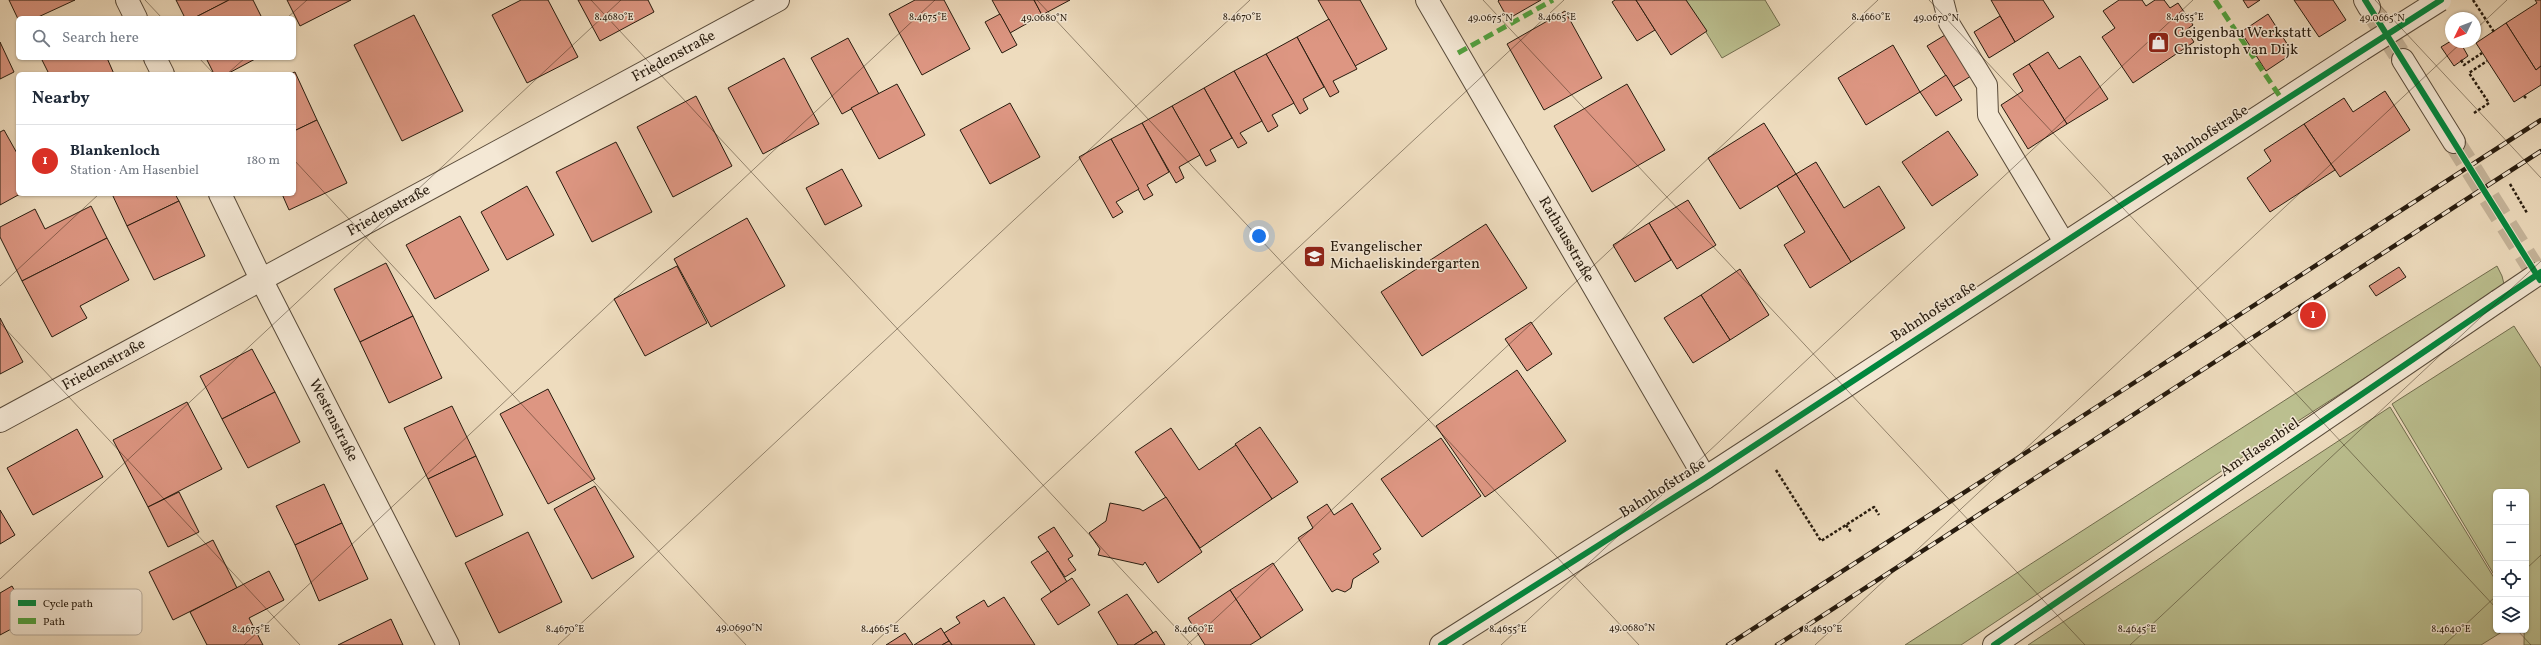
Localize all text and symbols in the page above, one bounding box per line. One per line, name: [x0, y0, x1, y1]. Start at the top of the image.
text: 8.4680°E: [594, 10, 634, 24]
text: 8.4675°E: [909, 10, 947, 24]
text: 8.4670°E: [1223, 10, 1261, 24]
text: 8.4665°E: [1538, 10, 1576, 24]
text: 8.4660°E: [1852, 10, 1891, 24]
text: 8.4655°E: [2166, 10, 2204, 24]
text: 49.0680°N: [1021, 11, 1068, 25]
text: 49.0675°N: [1467, 11, 1513, 25]
text: 49.0670°N: [1913, 11, 1959, 25]
text: 49.0665°N: [2359, 11, 2405, 25]
north arrow: [2445, 12, 2481, 48]
search box: [16, 16, 296, 60]
place label: Geigenbau Werkstatt Christoph van Dijk: [2174, 23, 2312, 61]
street label: Friedenstraße: [628, 25, 719, 88]
icon: search: [30, 27, 52, 49]
text: Search here: [62, 28, 139, 49]
shop icon: Geigenbau Werkstatt Christoph van Dijk: [2146, 29, 2172, 55]
text: Nearby: [32, 87, 90, 110]
street label: Bahnhofstraße: [2159, 100, 2253, 172]
text: Blankenloch: [70, 141, 160, 162]
text: 1: [42, 152, 48, 170]
text: 180 m: [246, 152, 280, 170]
text: Station · Am Hasenbiel: [70, 162, 199, 180]
street label: Friedenstraße: [343, 180, 434, 242]
street label: Rathausstraße: [1533, 193, 1599, 286]
your location: [1249, 226, 1269, 246]
place label: Evangelischer Michaeliskindergarten: [1330, 237, 1480, 275]
school or university icon: Evangelischer Michaeliskindergarten: [1302, 243, 1328, 269]
street label: Bahnhofstraße: [1887, 276, 1981, 348]
pin: 1: [2300, 300, 2326, 330]
street label: Friedenstraße: [58, 334, 149, 396]
street label: Westenstraße: [303, 375, 363, 465]
street label: Am Hasenbiel: [2216, 413, 2304, 483]
street label: Bahnhofstraße: [1616, 454, 1710, 524]
map controls: [2493, 489, 2529, 633]
button: +: [2493, 489, 2529, 525]
button: −: [2493, 525, 2529, 561]
button: locate: [2493, 561, 2529, 597]
legend: [10, 589, 142, 635]
text: Cycle path: [43, 597, 93, 612]
button: layers: [2493, 597, 2529, 633]
text: Path: [43, 615, 66, 630]
text: 49.0690°N: [716, 621, 763, 635]
text: 49.0680°N: [1609, 621, 1656, 635]
text: 8.4675°E: [232, 622, 270, 636]
text: 8.4670°E: [546, 622, 584, 636]
text: 8.4665°E: [861, 622, 899, 636]
text: 8.4660°E: [1175, 622, 1214, 636]
text: 8.4655°E: [1489, 622, 1527, 636]
text: 8.4650°E: [1804, 622, 1842, 636]
text: 8.4645°E: [2118, 622, 2156, 636]
text: 8.4640°E: [2431, 622, 2471, 636]

